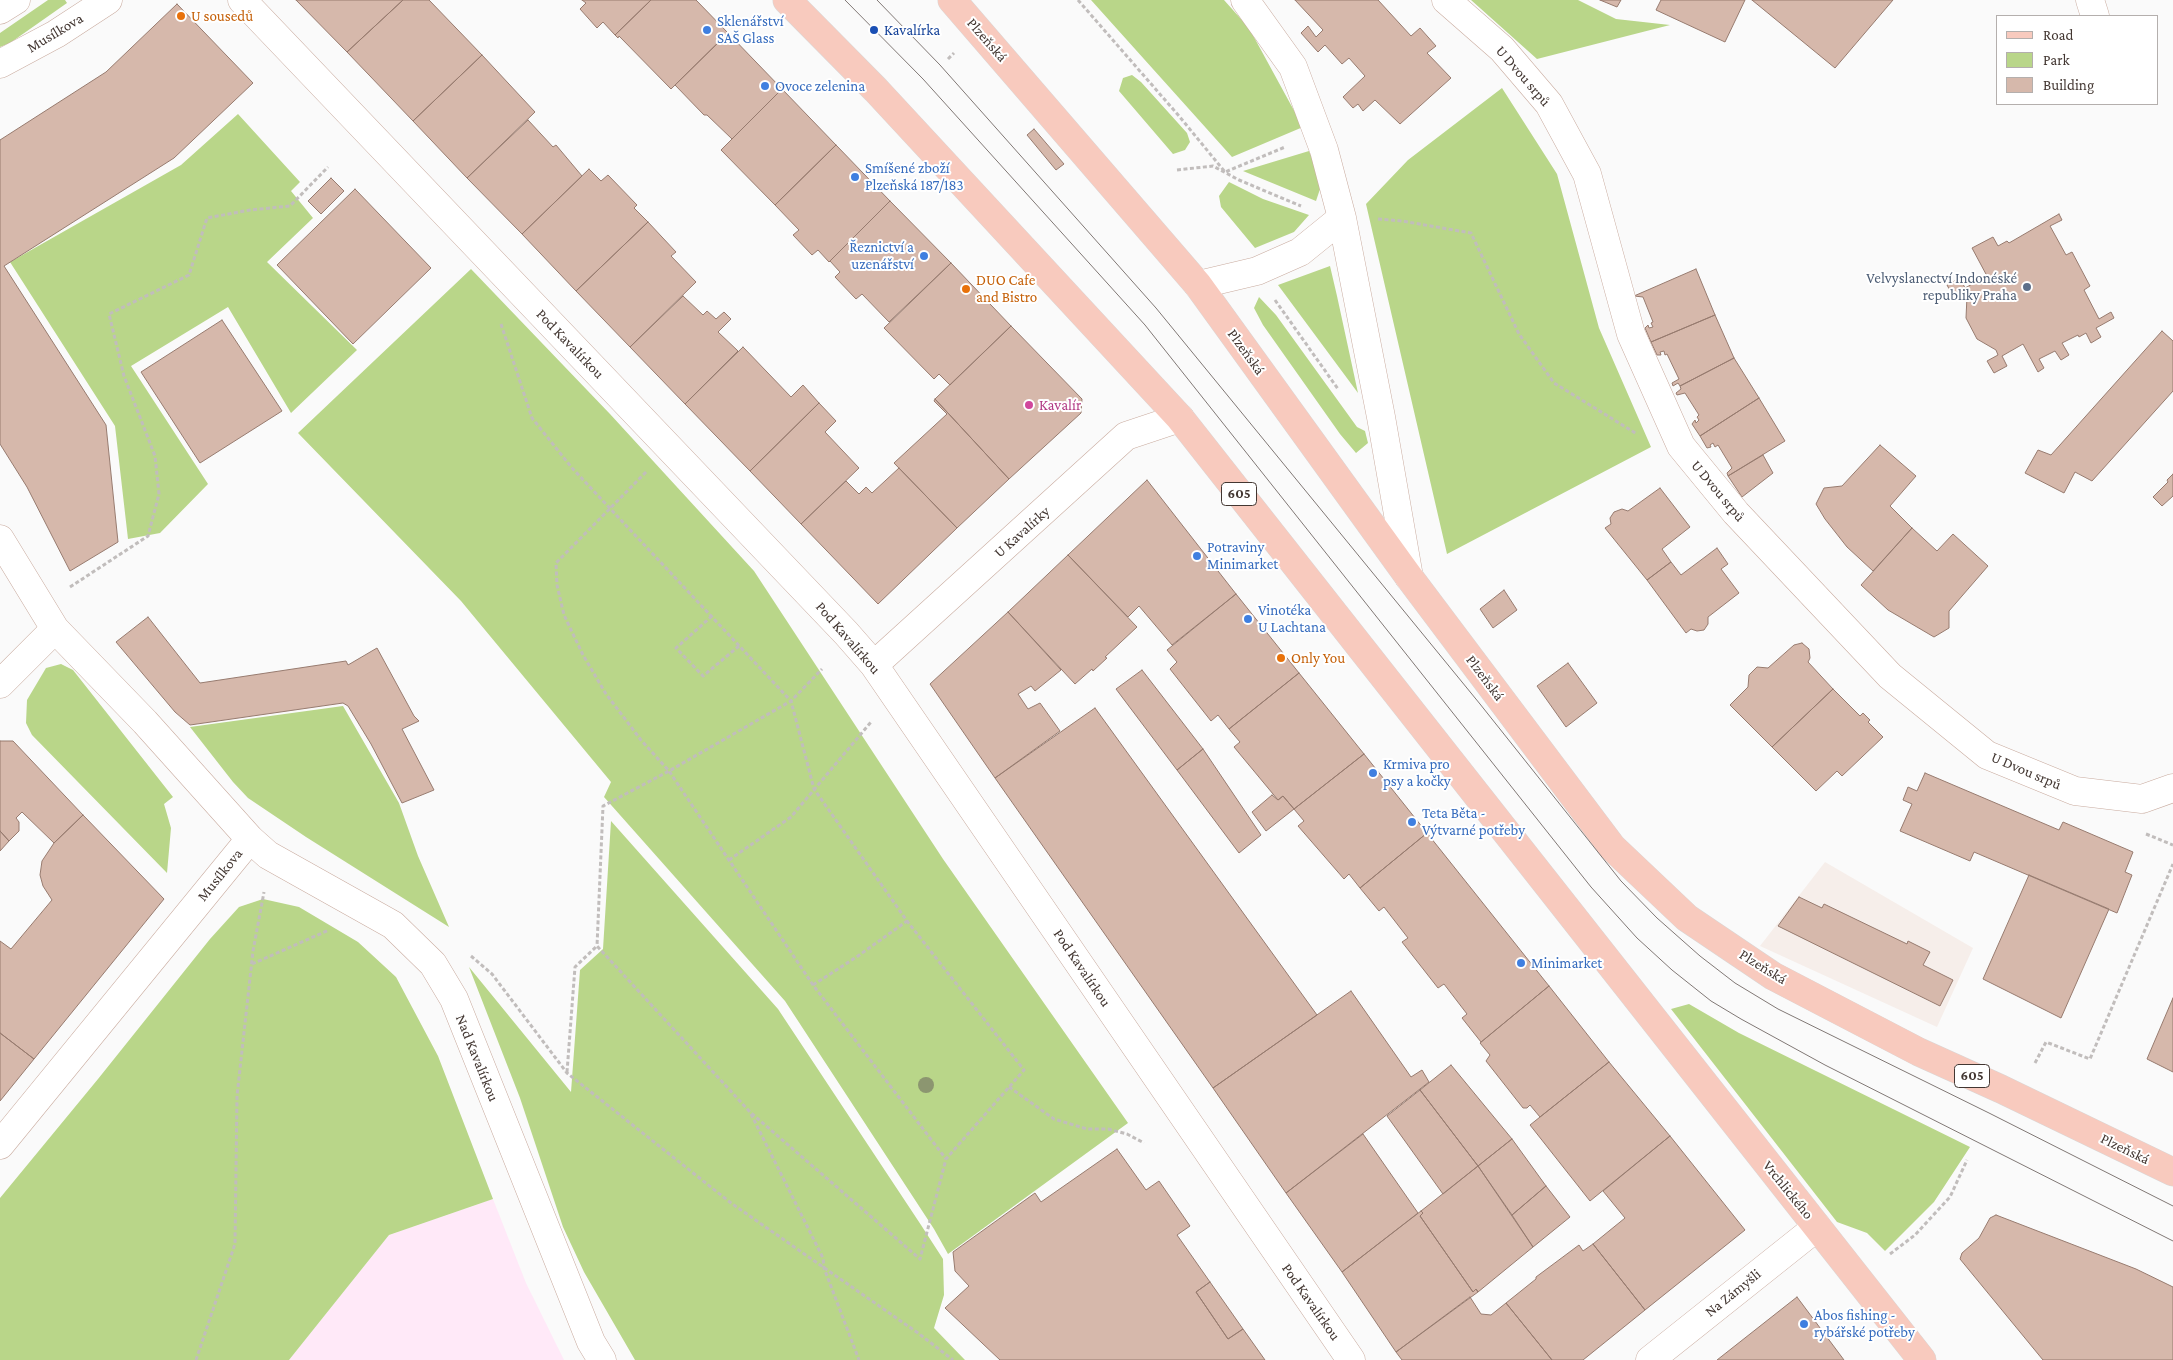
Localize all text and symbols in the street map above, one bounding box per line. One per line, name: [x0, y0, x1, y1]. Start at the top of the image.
place label: U sousedů: [191, 7, 253, 25]
street label: Musílkova: [24, 9, 86, 57]
marker: U sousedů: [175, 10, 187, 22]
place label: Sklenářství SAŠ Glass: [717, 12, 784, 47]
street label: Plzeňská: [963, 14, 1011, 66]
legend: [1996, 15, 2158, 105]
place label: Kavalírka: [884, 21, 940, 39]
marker: Sklenářství SAŠ Glass: [701, 24, 713, 36]
marker: Kavalírka: [868, 24, 880, 36]
text: Road: [2043, 27, 2073, 43]
street label: U Dvou srpů: [1492, 42, 1554, 110]
text: Park: [2043, 52, 2070, 68]
place label: Ovoce zelenina: [775, 77, 865, 95]
text: Building: [2043, 77, 2094, 93]
marker: Ovoce zelenina: [759, 80, 771, 92]
place label: Smíšené zboží Plzeňská 187/183: [865, 159, 963, 194]
marker: Smíšené zboží Plzeňská 187/183: [849, 171, 861, 183]
place label: Řeznictví a uzenářství: [849, 238, 914, 273]
marker: Řeznictví a uzenářství: [918, 250, 930, 262]
place label: Velvyslanectví Indonéské republiky Praha: [1866, 269, 2017, 304]
place label: DUO Cafe and Bistro: [976, 271, 1037, 306]
marker: Velvyslanectví Indonéské republiky Praha: [2021, 281, 2033, 293]
marker: DUO Cafe and Bistro: [960, 283, 972, 295]
street label: Pod Kavalírkou: [532, 305, 608, 383]
street label: Plzeňská: [1223, 326, 1269, 378]
place label: Kavalír: [1039, 396, 1081, 414]
marker: Kavalír: [1023, 399, 1035, 411]
street label: U Dvou srpů: [1687, 457, 1749, 525]
road number: 605: [1222, 482, 1256, 506]
street label: U Kavalírky: [990, 502, 1054, 562]
place label: Potraviny Minimarket: [1207, 538, 1278, 573]
marker: Potraviny Minimarket: [1191, 550, 1203, 562]
street label: Pod Kavalírkou: [812, 598, 884, 678]
place label: Vinotéka U Lachtana: [1258, 601, 1326, 636]
marker: Vinotéka U Lachtana: [1242, 613, 1254, 625]
place label: Only You: [1291, 649, 1345, 667]
marker: Only You: [1275, 652, 1287, 664]
street label: Plzeňská: [1462, 652, 1508, 704]
street label: U Dvou srpů: [1988, 748, 2064, 794]
place label: Krmiva pro psy a kočky: [1383, 755, 1451, 790]
marker: Krmiva pro psy a kočky: [1367, 767, 1379, 779]
place label: Teta Běta - Výtvarné potřeby: [1422, 804, 1525, 839]
marker: Teta Běta - Výtvarné potřeby: [1406, 816, 1418, 828]
street label: Musílkova: [193, 845, 247, 905]
street label: Pod Kavalírkou: [1049, 926, 1115, 1010]
street label: Plzeňská: [1736, 945, 1790, 989]
place label: Minimarket: [1531, 954, 1602, 972]
marker: Minimarket: [1515, 957, 1527, 969]
street label: Nad Kavalírkou: [451, 1012, 503, 1104]
road number: 605: [1954, 1064, 1990, 1088]
street label: Plzeňská: [2098, 1129, 2152, 1169]
street label: Vrchlického: [1759, 1157, 1817, 1223]
street label: Pod Kavalírkou: [1278, 1260, 1344, 1344]
street label: Na Zámyšli: [1701, 1265, 1765, 1321]
place label: Abos fishing - rybářské potřeby: [1814, 1306, 1915, 1341]
marker: Abos fishing - rybářské potřeby: [1798, 1318, 1810, 1330]

